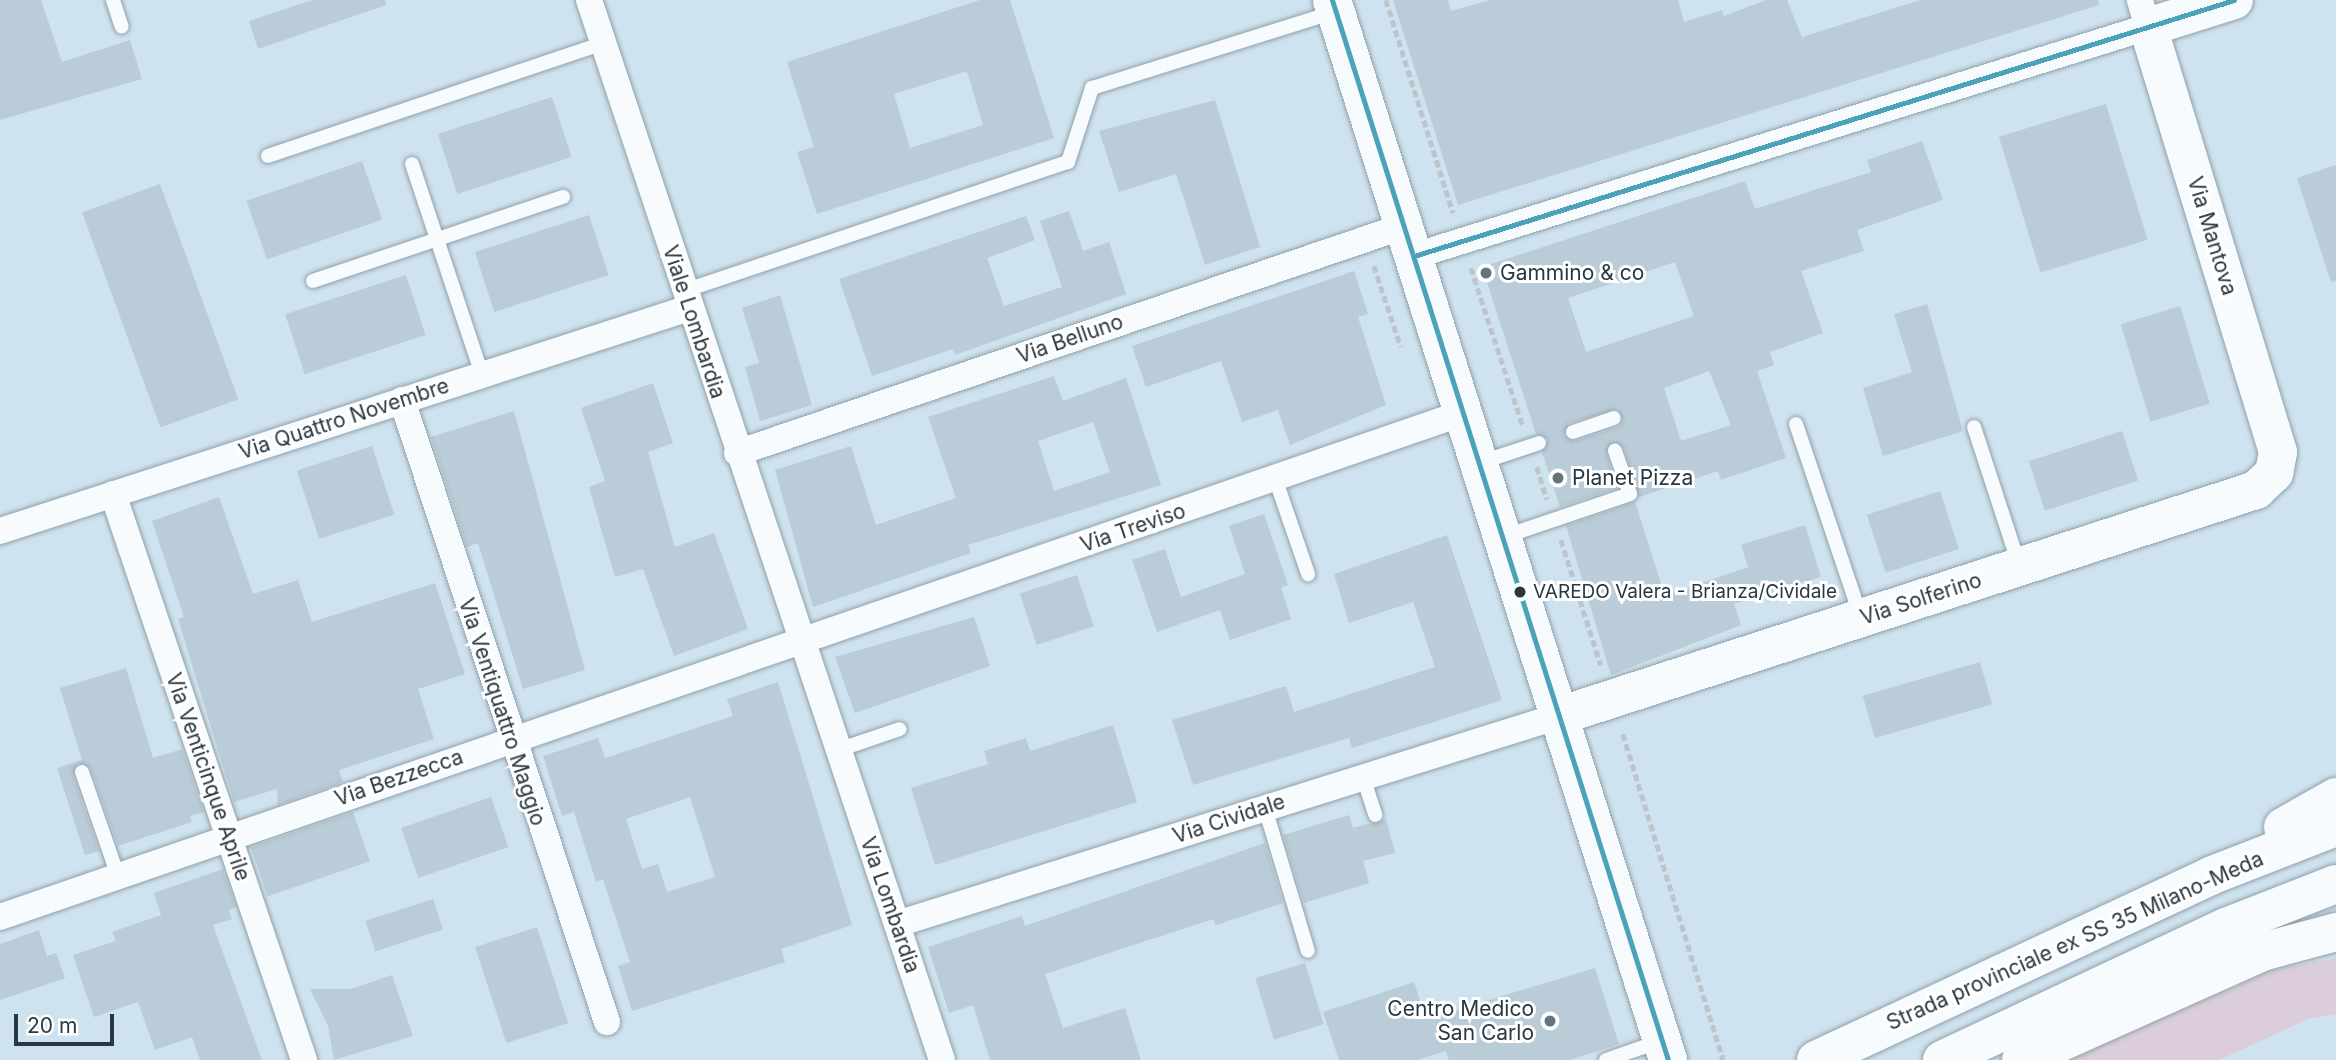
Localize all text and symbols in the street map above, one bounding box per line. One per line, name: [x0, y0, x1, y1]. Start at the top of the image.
street label: Via Mantova: [2182, 174, 2242, 298]
street label: Viale Lombardia: [657, 242, 731, 402]
place label: Gammino & co: [1500, 260, 1644, 286]
marker: Gammino & co: [1478, 265, 1494, 281]
street label: Via Belluno: [1013, 309, 1127, 369]
street label: Via Quattro Novembre: [236, 373, 452, 465]
place label: Planet Pizza: [1572, 465, 1693, 491]
marker: Planet Pizza: [1550, 470, 1566, 486]
street label: Via Treviso: [1077, 498, 1189, 558]
street label: Via Solferino: [1857, 568, 1985, 630]
place label: VAREDO Valera - Brianza/Cividale: [1533, 581, 1837, 603]
marker: VAREDO Valera - Brianza/Cividale: [1513, 585, 1527, 599]
street label: Via Ventiquattro Maggio: [453, 595, 551, 829]
street label: Via Venticinque Aprile: [161, 670, 255, 884]
street label: Via Bezzecca: [332, 744, 466, 812]
street label: Via Cividale: [1170, 789, 1288, 849]
street label: Via Lombardia: [855, 834, 925, 976]
street label: Strada provinciale ex SS 35 Milano-Meda: [1883, 846, 2267, 1036]
place label: Centro Medico San Carlo: [1387, 996, 1534, 1046]
scale bar: [18, 1000, 117, 1044]
marker: Centro Medico San Carlo: [1540, 1011, 1560, 1031]
text: 20 m: [27, 1013, 77, 1038]

